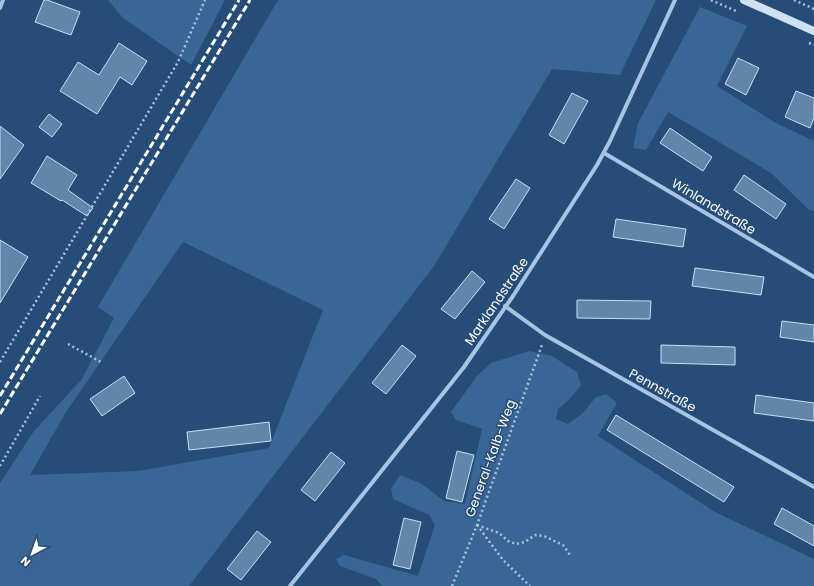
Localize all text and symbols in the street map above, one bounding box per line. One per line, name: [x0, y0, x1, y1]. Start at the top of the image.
street label: Winlandstraße: [668, 174, 760, 239]
street label: Marklandstraße: [460, 253, 533, 349]
street label: Pennstraße: [626, 364, 700, 417]
street label: General-Kalb-Weg: [460, 397, 521, 520]
north arrow: [12, 534, 52, 574]
text: N: [17, 553, 34, 570]

